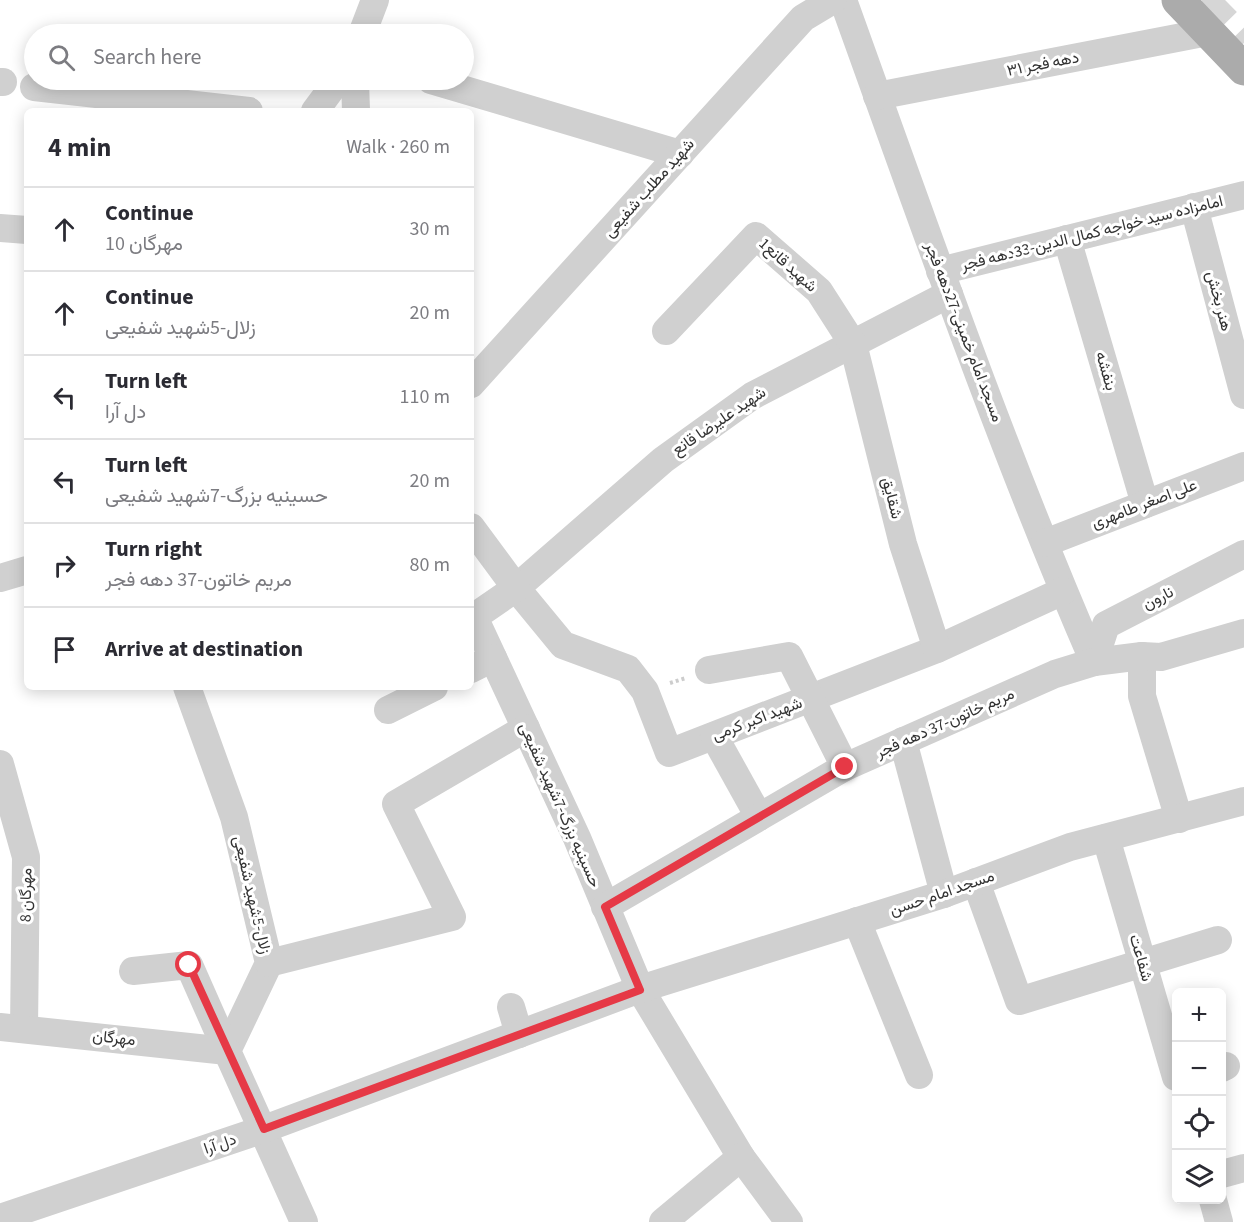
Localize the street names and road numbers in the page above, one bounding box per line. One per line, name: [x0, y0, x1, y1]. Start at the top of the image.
street label: دهه فجر ۳۱: [1005, 46, 1081, 82]
street label: شهید مطلب شفیعی: [598, 134, 700, 242]
street label: امامزاده سید خواجه کمال الدین-33دهه فجر: [958, 190, 1225, 276]
street label: 1شهید قانع: [754, 233, 822, 297]
street label: مسجد امام خمینی-27دهه فجر: [919, 238, 1008, 425]
street label: هنر بخش: [1200, 269, 1238, 333]
street label: بنفشه: [1090, 349, 1122, 393]
street label: شهید علیرضا قانع: [668, 381, 770, 461]
street label: علی اصغر طامهری: [1088, 474, 1200, 534]
street label: شقایق: [876, 475, 908, 521]
street label: نارون: [1139, 581, 1177, 615]
street label: مریم خاتون-37 دهه فجر: [871, 683, 1018, 764]
street label: شهید اکبر کرمی: [709, 692, 805, 746]
street label: حسینیه بزرگ-7شهید شفیعی: [514, 719, 606, 891]
street label: زلال-5شهید شفیعی: [228, 834, 276, 956]
street label: مسجد امام حسن: [887, 865, 997, 921]
street label: مهرگان 8: [15, 868, 37, 922]
street label: شفاعت: [1124, 932, 1158, 984]
street label: مهرگان: [91, 1025, 137, 1051]
street label: دل آرا: [201, 1128, 239, 1160]

